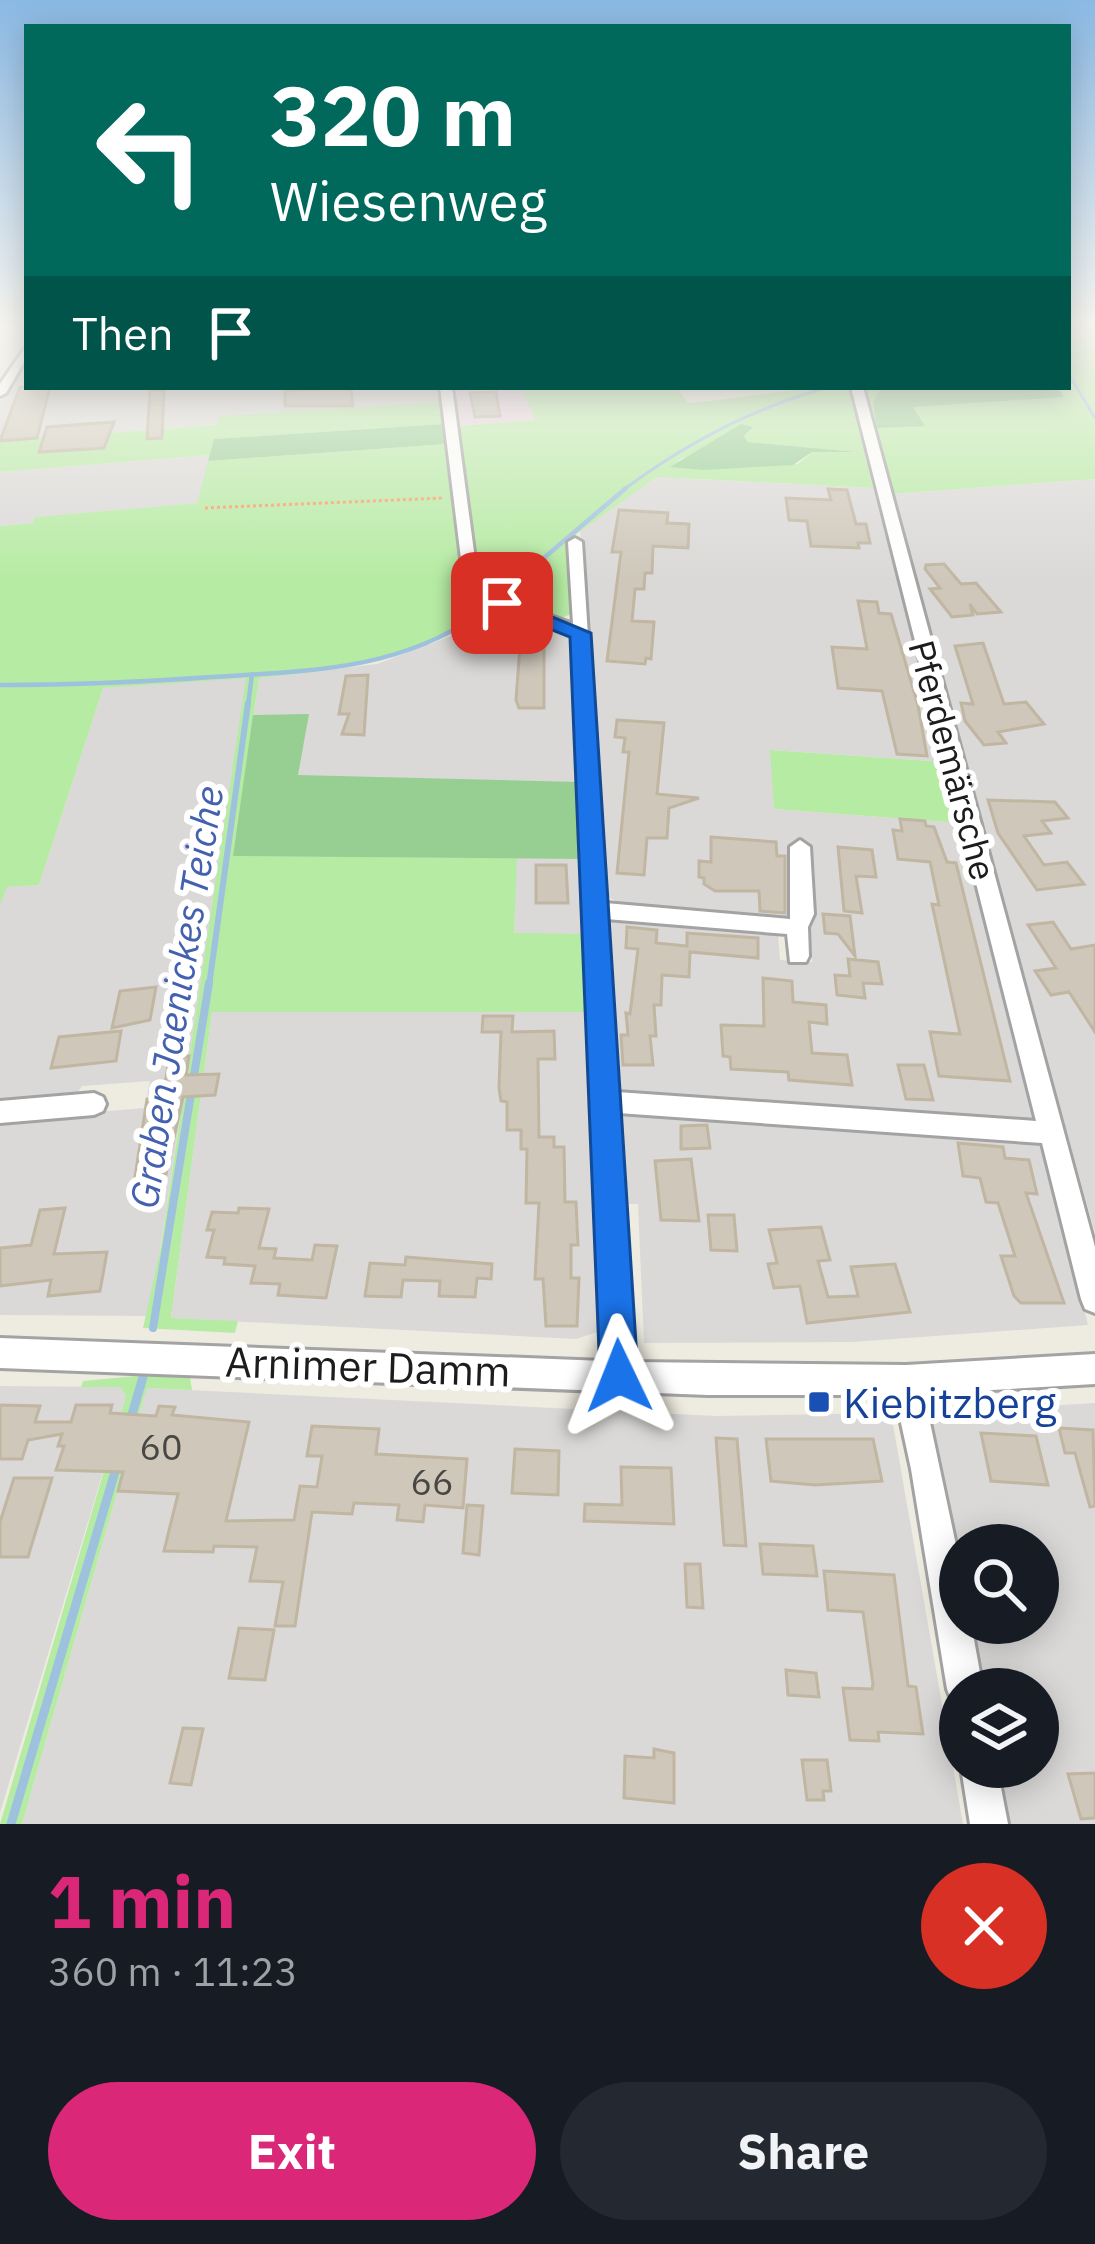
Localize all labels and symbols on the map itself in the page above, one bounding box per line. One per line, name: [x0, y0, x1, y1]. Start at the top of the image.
pin: [451, 552, 553, 654]
street label: Pferdemärsche: [898, 635, 1008, 885]
water label: Graben Jaenickes Teiche: [117, 782, 235, 1212]
position arrow: [556, 1313, 682, 1439]
street label: Arnimer Damm: [224, 1334, 512, 1398]
place label: Kiebitzberg: [843, 1375, 1056, 1430]
marker: Kiebitzberg: [806, 1389, 832, 1415]
house number: 60: [139, 1423, 183, 1470]
house number: 66: [410, 1458, 454, 1505]

